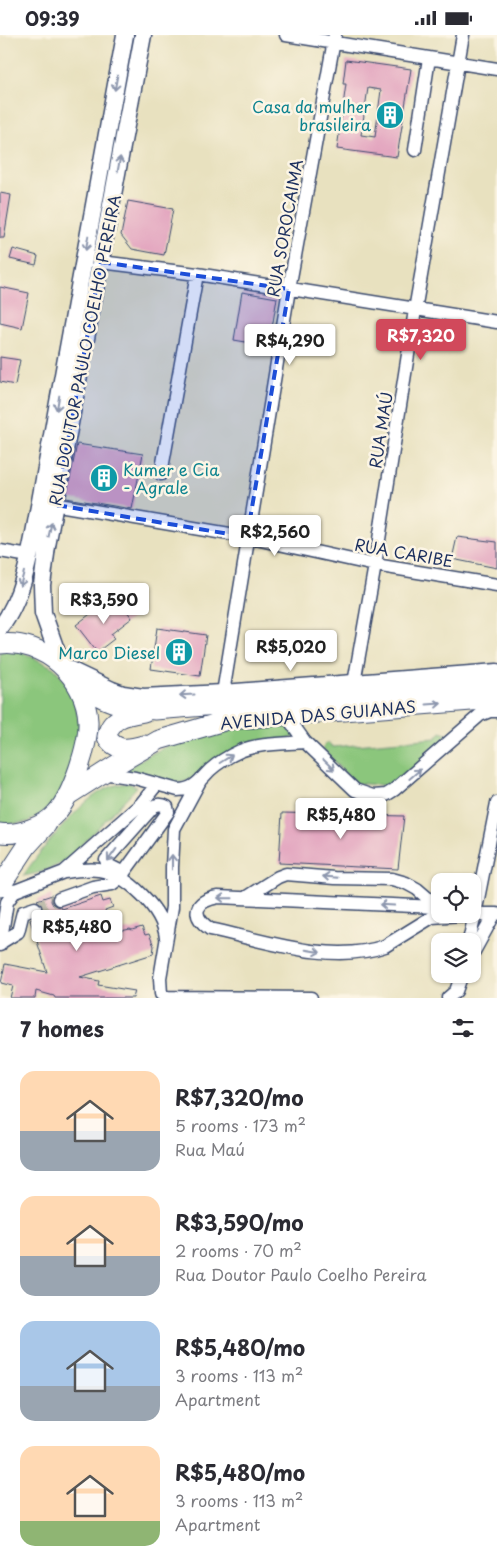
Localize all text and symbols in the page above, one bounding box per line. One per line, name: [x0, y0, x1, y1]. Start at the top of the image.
text: 09:39: [25, 4, 80, 32]
one-way arrow: [110, 75, 120, 91]
place label: Casa da mulher brasileira: [252, 94, 372, 136]
building icon: Casa da mulher brasileira: [375, 100, 405, 130]
one-way arrow: [115, 156, 125, 172]
street label: RUA SOROCAIMA: [260, 157, 308, 299]
street label: RUA DOUTOR PAULO COELHO PEREIRA: [42, 192, 126, 508]
one-way arrow: [81, 234, 91, 250]
pin: R$7,320: [375, 319, 467, 361]
pin: R$4,290: [244, 323, 336, 366]
text: R$7,320: [387, 323, 455, 347]
text: R$4,290: [255, 328, 325, 352]
street label: RUA MAÚ: [362, 390, 398, 470]
one-way arrow: [53, 394, 62, 410]
place label: Kumer e Cia - Agrale: [123, 457, 219, 499]
building icon: Kumer e Cia - Agrale: [89, 463, 119, 493]
pin: R$2,560: [229, 515, 321, 557]
text: R$2,560: [240, 519, 310, 543]
one-way arrow: [46, 522, 55, 538]
street label: RUA CARIBE: [353, 532, 455, 572]
one-way arrow: [17, 571, 27, 587]
pin: R$3,590: [58, 583, 150, 625]
text: R$3,590: [70, 587, 138, 611]
pin: R$5,020: [245, 629, 337, 672]
text: R$5,020: [256, 634, 326, 658]
building icon: Marco Diesel: [164, 637, 194, 667]
place label: Marco Diesel: [58, 640, 160, 664]
one-way arrow: [179, 691, 195, 700]
street label: AVENIDA DAS GUIANAS: [219, 693, 417, 735]
one-way arrow: [426, 699, 442, 708]
one-way arrow: [219, 753, 233, 763]
one-way arrow: [322, 759, 335, 771]
one-way arrow: [408, 768, 421, 779]
pin: R$5,480: [295, 797, 387, 840]
text: R$5,480: [306, 802, 376, 826]
one-way arrow: [107, 848, 117, 862]
one-way arrow: [167, 855, 177, 871]
one-way arrow: [323, 873, 339, 882]
map controls: [431, 873, 481, 983]
button: locate: [431, 873, 481, 923]
one-way arrow: [217, 893, 233, 902]
one-way arrow: [380, 900, 396, 909]
pin: R$5,480: [31, 909, 123, 952]
text: R$5,480: [42, 914, 112, 938]
button: layers: [431, 933, 481, 983]
one-way arrow: [305, 946, 321, 956]
text: 7 homes: [20, 1012, 104, 1044]
icon: filters: [449, 1014, 477, 1042]
text: R$7,320/mo: [175, 1081, 304, 1113]
icon: home: [60, 1091, 120, 1151]
text: 5 rooms · 173 m²: [175, 1113, 306, 1137]
text: Rua Maú: [175, 1137, 245, 1161]
text: R$3,590/mo: [175, 1206, 304, 1238]
icon: home: [60, 1216, 120, 1276]
text: 2 rooms · 70 m²: [175, 1238, 302, 1262]
text: Rua Doutor Paulo Coelho Pereira: [175, 1262, 427, 1286]
text: R$5,480/mo: [175, 1331, 305, 1363]
icon: home: [60, 1341, 120, 1401]
text: 3 rooms · 113 m²: [175, 1363, 303, 1387]
text: Apartment: [175, 1387, 260, 1411]
text: R$5,480/mo: [175, 1456, 305, 1488]
icon: home: [60, 1466, 120, 1526]
text: 3 rooms · 113 m²: [175, 1488, 303, 1512]
text: Apartment: [175, 1512, 260, 1536]

